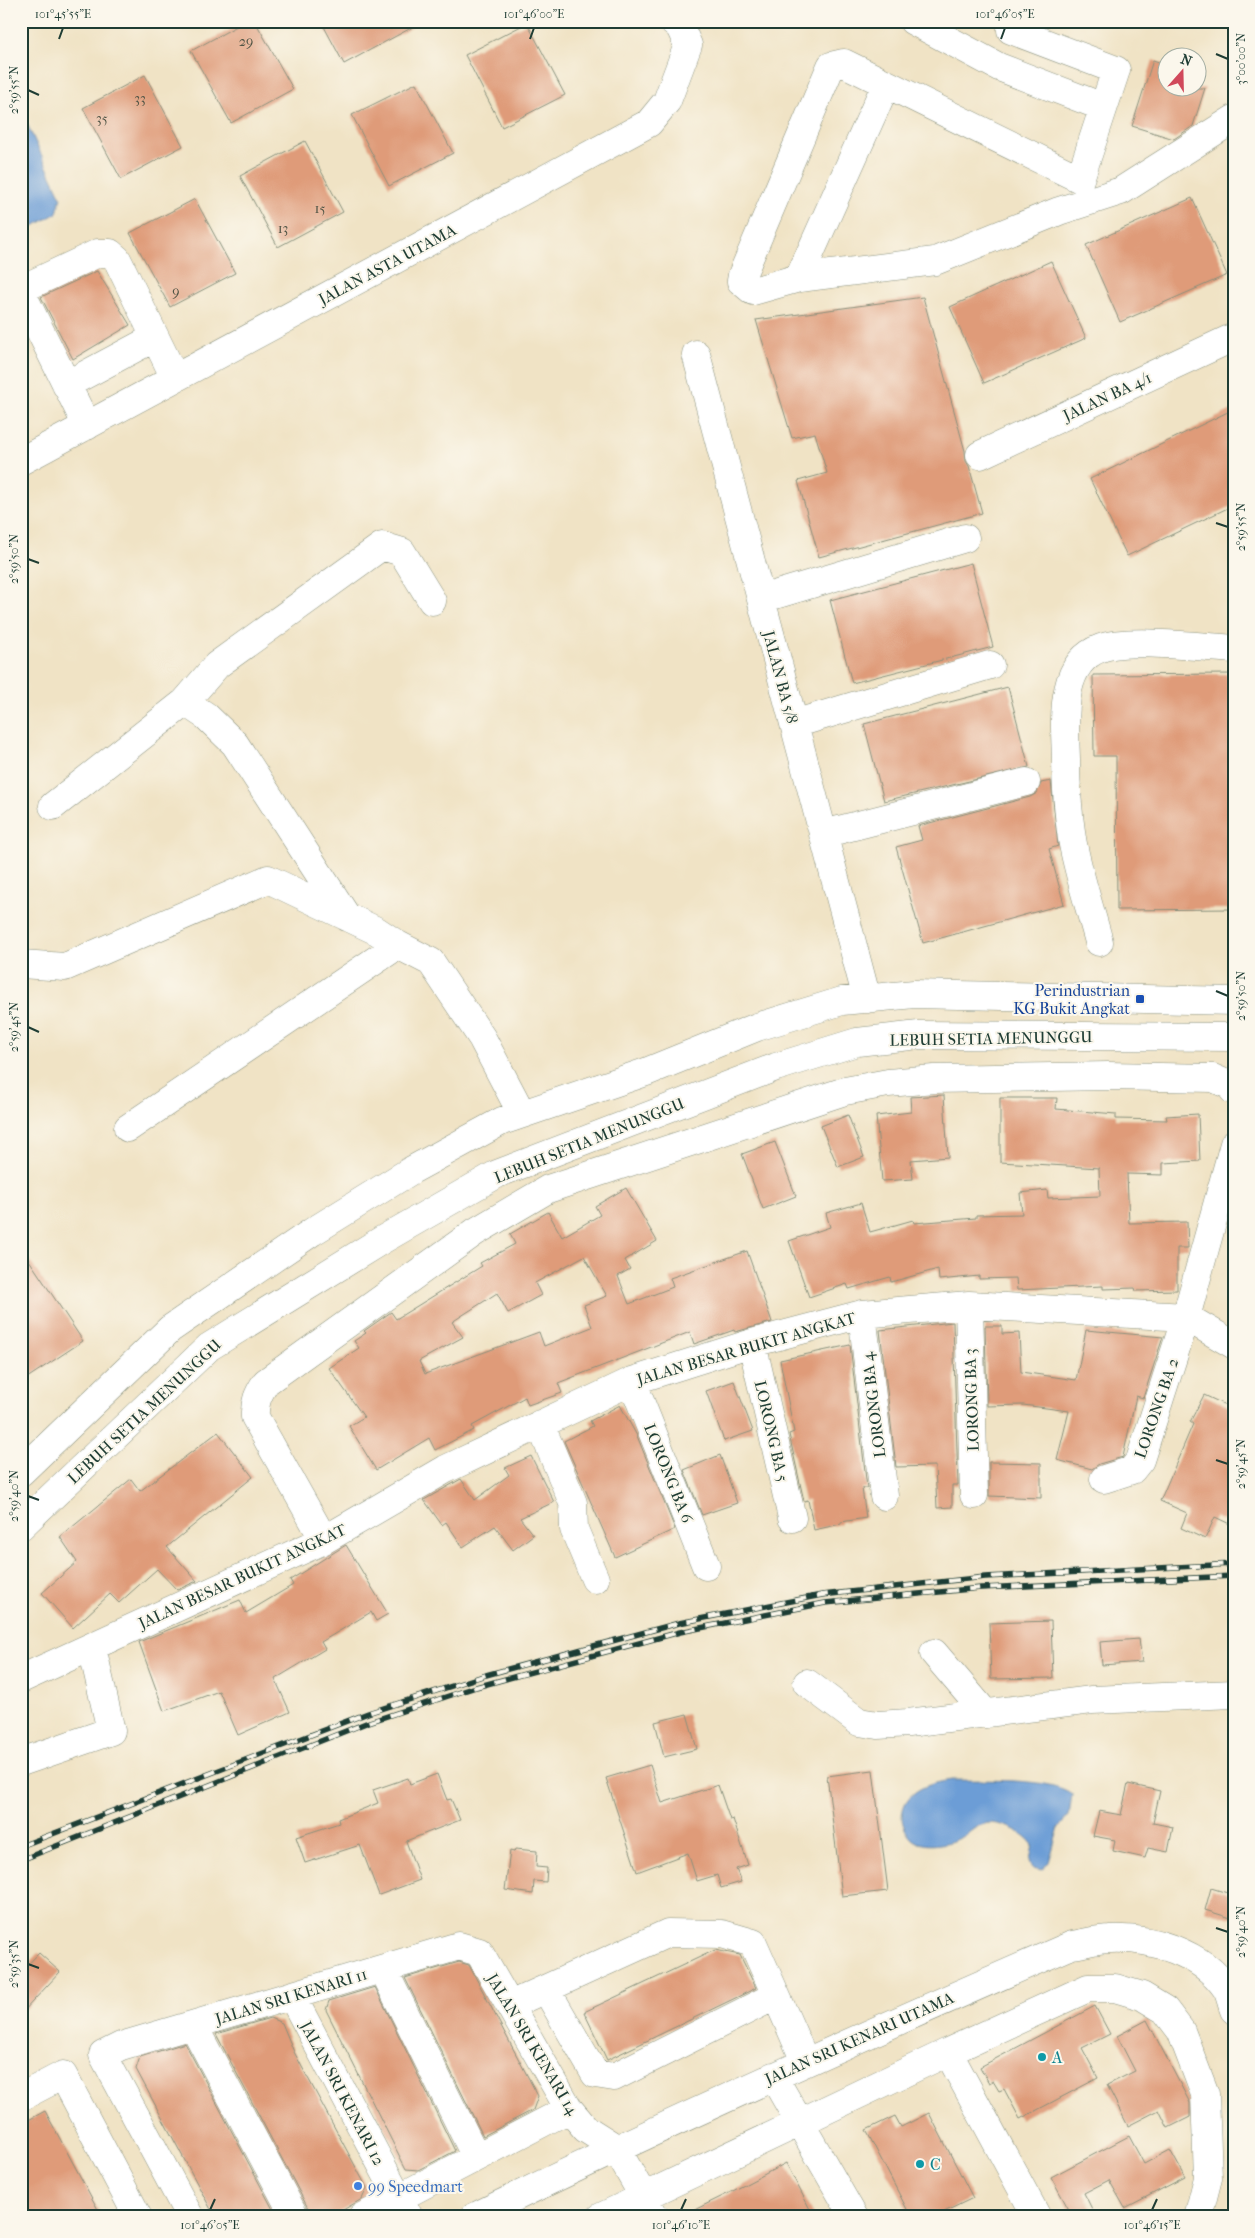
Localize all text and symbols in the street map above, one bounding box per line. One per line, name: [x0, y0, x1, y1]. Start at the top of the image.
text: 101°45'55"E: [35, 7, 91, 21]
text: 101°46'00"E: [504, 7, 564, 21]
text: 101°46'05"E: [975, 7, 1035, 21]
house number: 29: [239, 33, 253, 50]
text: 3°00'00"N: [1234, 33, 1248, 85]
north arrow: [1158, 48, 1208, 98]
text: N: [1178, 50, 1195, 70]
text: 2°59'55"N: [7, 66, 21, 114]
house number: 33: [134, 90, 146, 107]
house number: 35: [96, 110, 108, 127]
house number: 15: [315, 200, 326, 217]
house number: 13: [278, 220, 288, 237]
street label: JALAN ASTA UTAMA: [313, 220, 460, 310]
house number: 9: [172, 283, 180, 300]
street label: JALAN BA 4/1: [1058, 368, 1154, 426]
text: 2°59'55"N: [1234, 503, 1248, 551]
text: 2°59'50"N: [7, 534, 21, 584]
street label: JALAN BA 5/8: [759, 627, 802, 726]
text: 2°59'50"N: [1234, 971, 1248, 1021]
place label: Perindustrian KG Bukit Angkat: [1013, 981, 1131, 1018]
marker: Perindustrian KG Bukit Angkat: [1134, 993, 1146, 1005]
text: 2°59'45"N: [7, 1002, 21, 1052]
street label: LEBUH SETIA MENUNGGU: [889, 1027, 1093, 1050]
street label: LEBUH SETIA MENUNGGU: [491, 1093, 687, 1187]
street label: JALAN BESAR BUKIT ANGKAT: [633, 1308, 858, 1389]
street label: LEBUH SETIA MENUNGGU: [64, 1335, 225, 1488]
street label: LORONG BA 3: [960, 1348, 983, 1452]
street label: LORONG BA 4: [858, 1351, 889, 1459]
street label: LORONG BA 2: [1130, 1355, 1183, 1461]
street label: LORONG BA 5: [751, 1379, 792, 1484]
street label: LORONG BA 6: [640, 1421, 697, 1526]
text: 2°59'45"N: [1234, 1439, 1248, 1489]
text: 2°59'40"N: [7, 1470, 21, 1522]
street label: JALAN BESAR BUKIT ANGKAT: [134, 1520, 349, 1634]
text: 2°59'40"N: [1234, 1906, 1248, 1958]
text: 2°59'35"N: [7, 1940, 21, 1988]
street label: JALAN SRI KENARI 11: [211, 1964, 369, 2029]
street label: JALAN SRI KENARI 14: [482, 1968, 583, 2119]
street label: JALAN SRI KENARI UTAMA: [760, 1988, 957, 2090]
street label: JALAN SRI KENARI 12: [296, 2016, 389, 2169]
place label: A: [1051, 2048, 1063, 2067]
marker: A: [1036, 2051, 1048, 2063]
place label: C: [930, 2155, 941, 2174]
marker: C: [914, 2158, 926, 2170]
place label: 99 Speedmart: [368, 2177, 463, 2196]
marker: 99 Speedmart: [352, 2180, 364, 2192]
text: 101°46'05"E: [180, 2218, 240, 2232]
text: 101°46'10"E: [652, 2218, 710, 2232]
text: 101°46'15"E: [1124, 2218, 1181, 2232]

